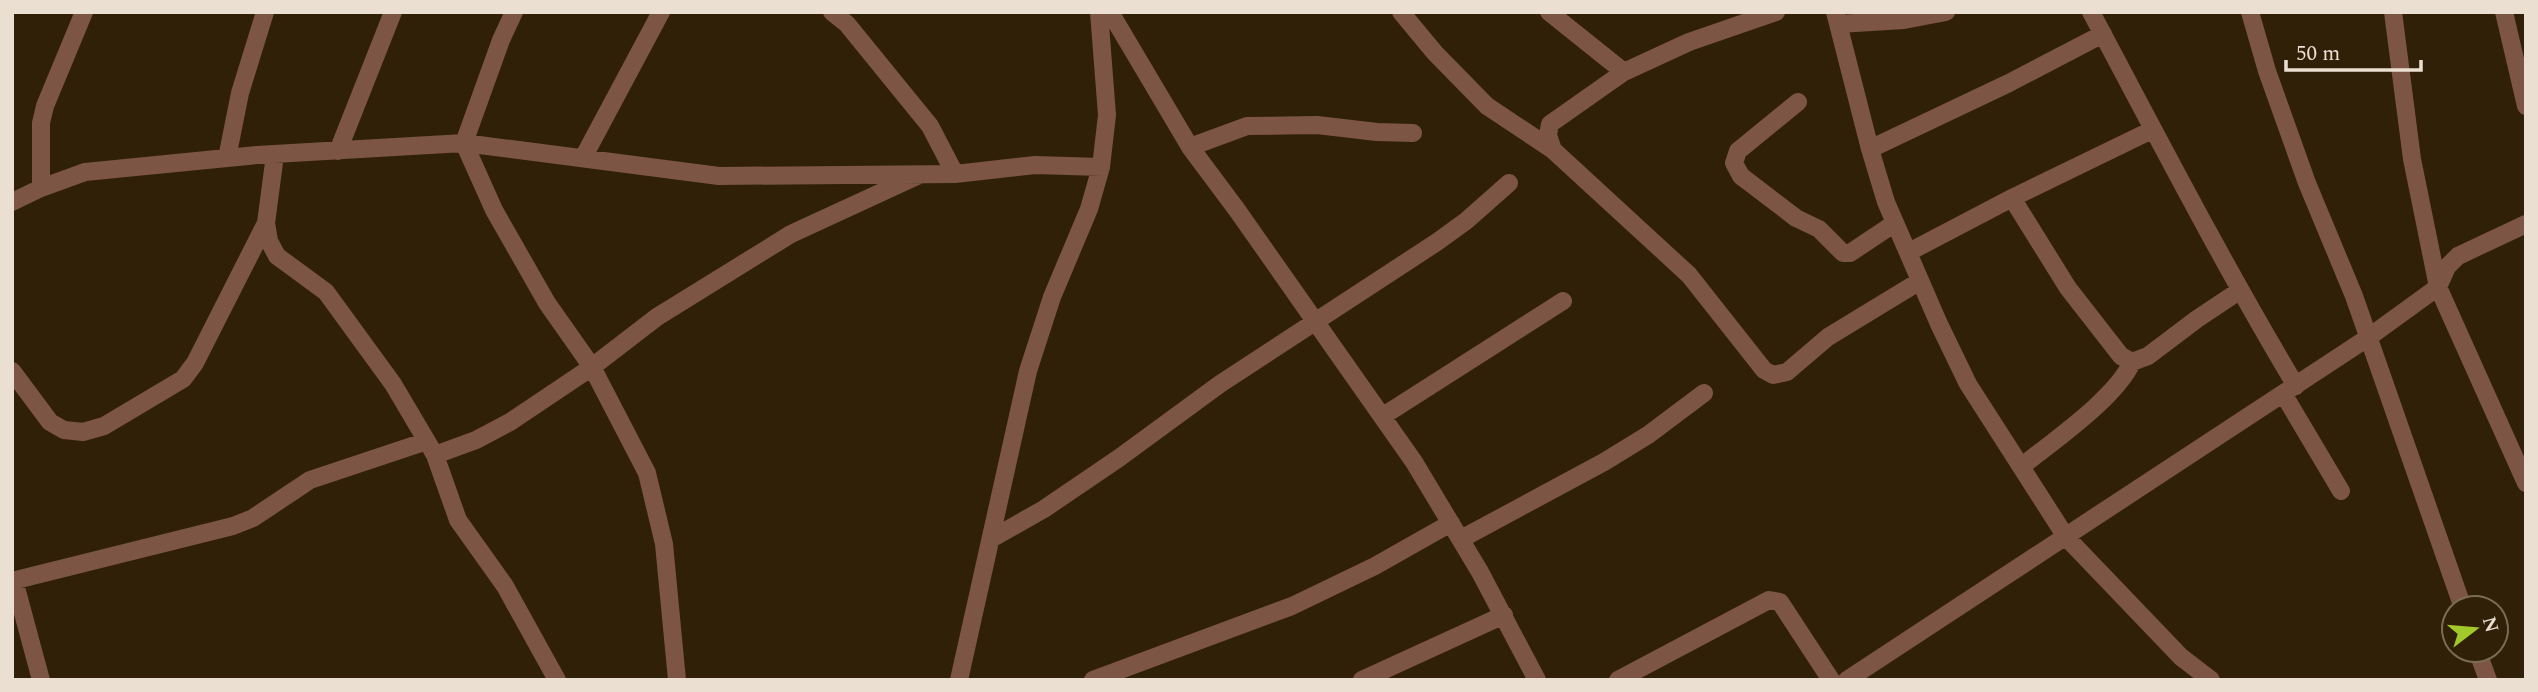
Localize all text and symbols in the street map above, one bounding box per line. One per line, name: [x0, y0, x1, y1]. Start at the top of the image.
scale bar: [2286, 28, 2421, 72]
text: 50 m: [2296, 38, 2340, 70]
north arrow: [2440, 594, 2510, 664]
text: N: [2474, 613, 2506, 636]

